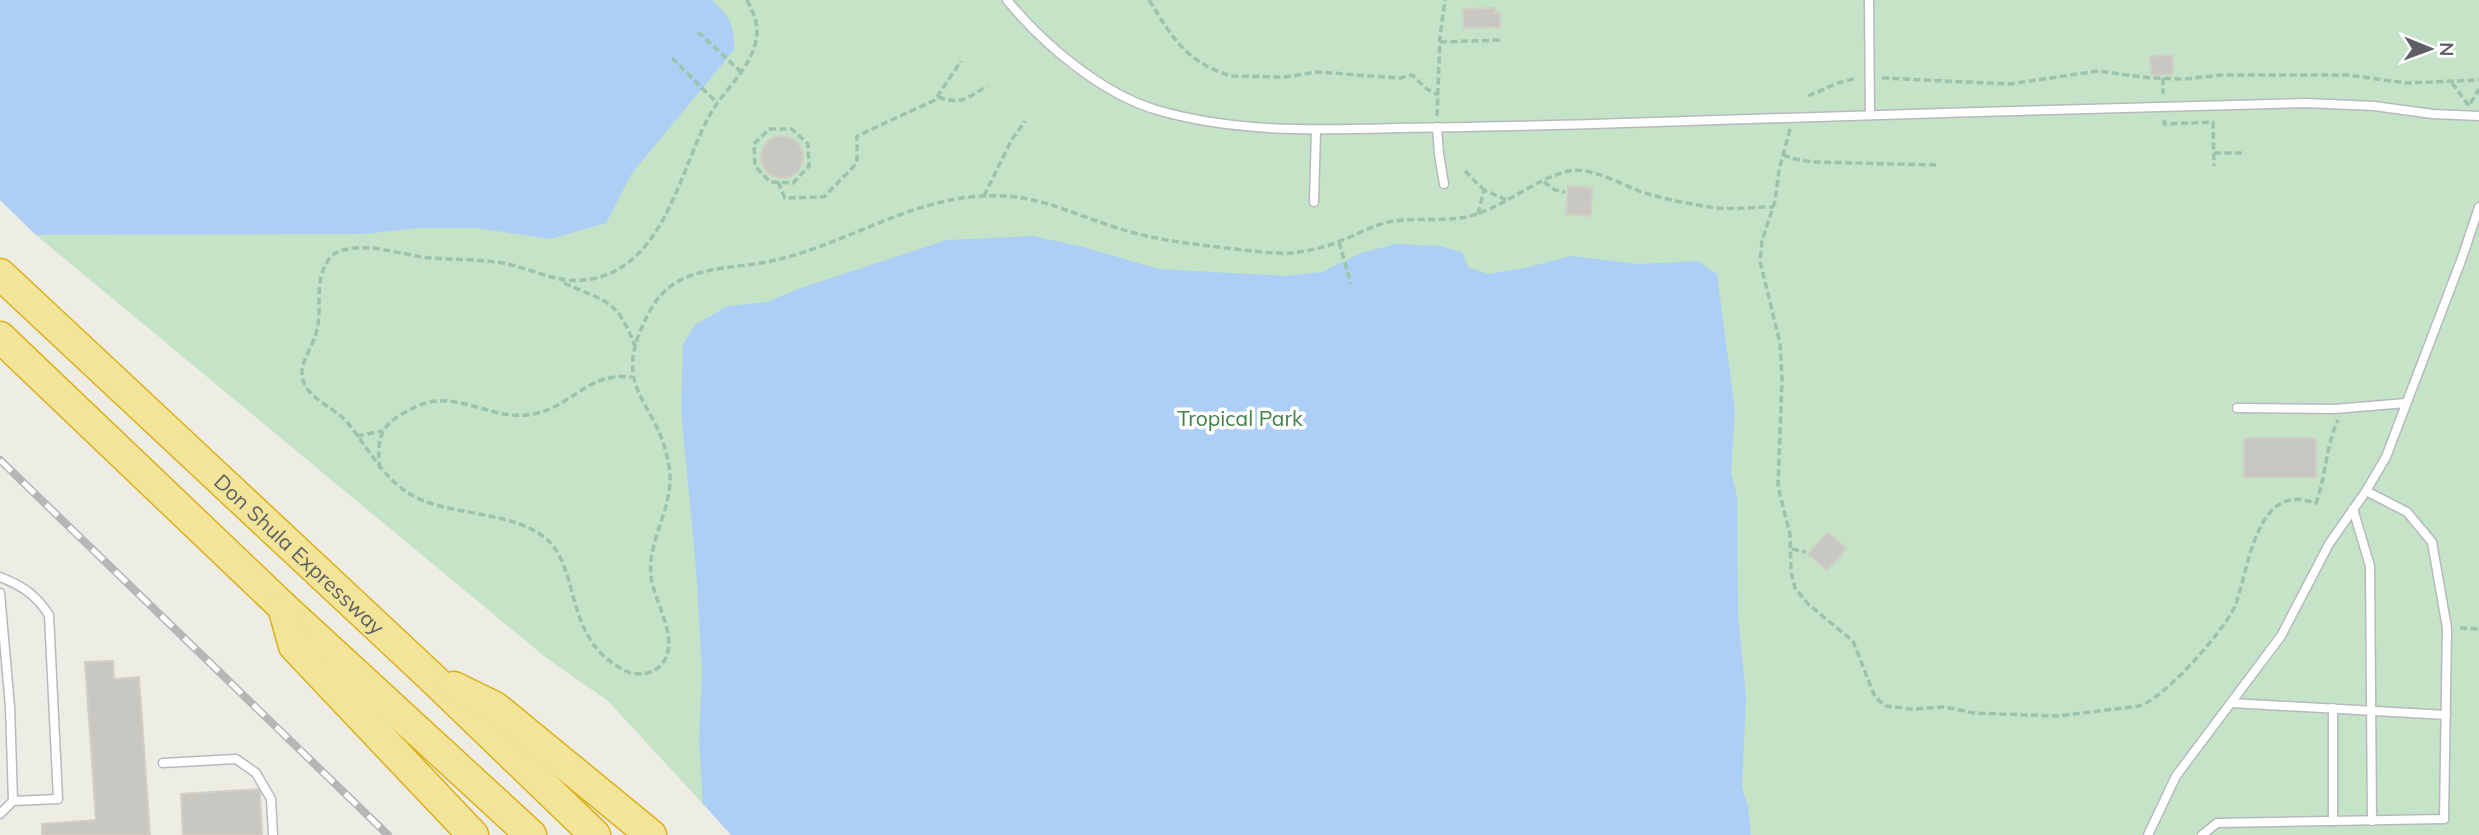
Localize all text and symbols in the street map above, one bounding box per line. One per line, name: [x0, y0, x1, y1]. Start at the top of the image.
north arrow: [2395, 14, 2465, 84]
text: N: [2435, 42, 2459, 57]
park label: Tropical Park: [1177, 405, 1303, 431]
street label: Don Shula Expressway: [209, 468, 390, 640]

